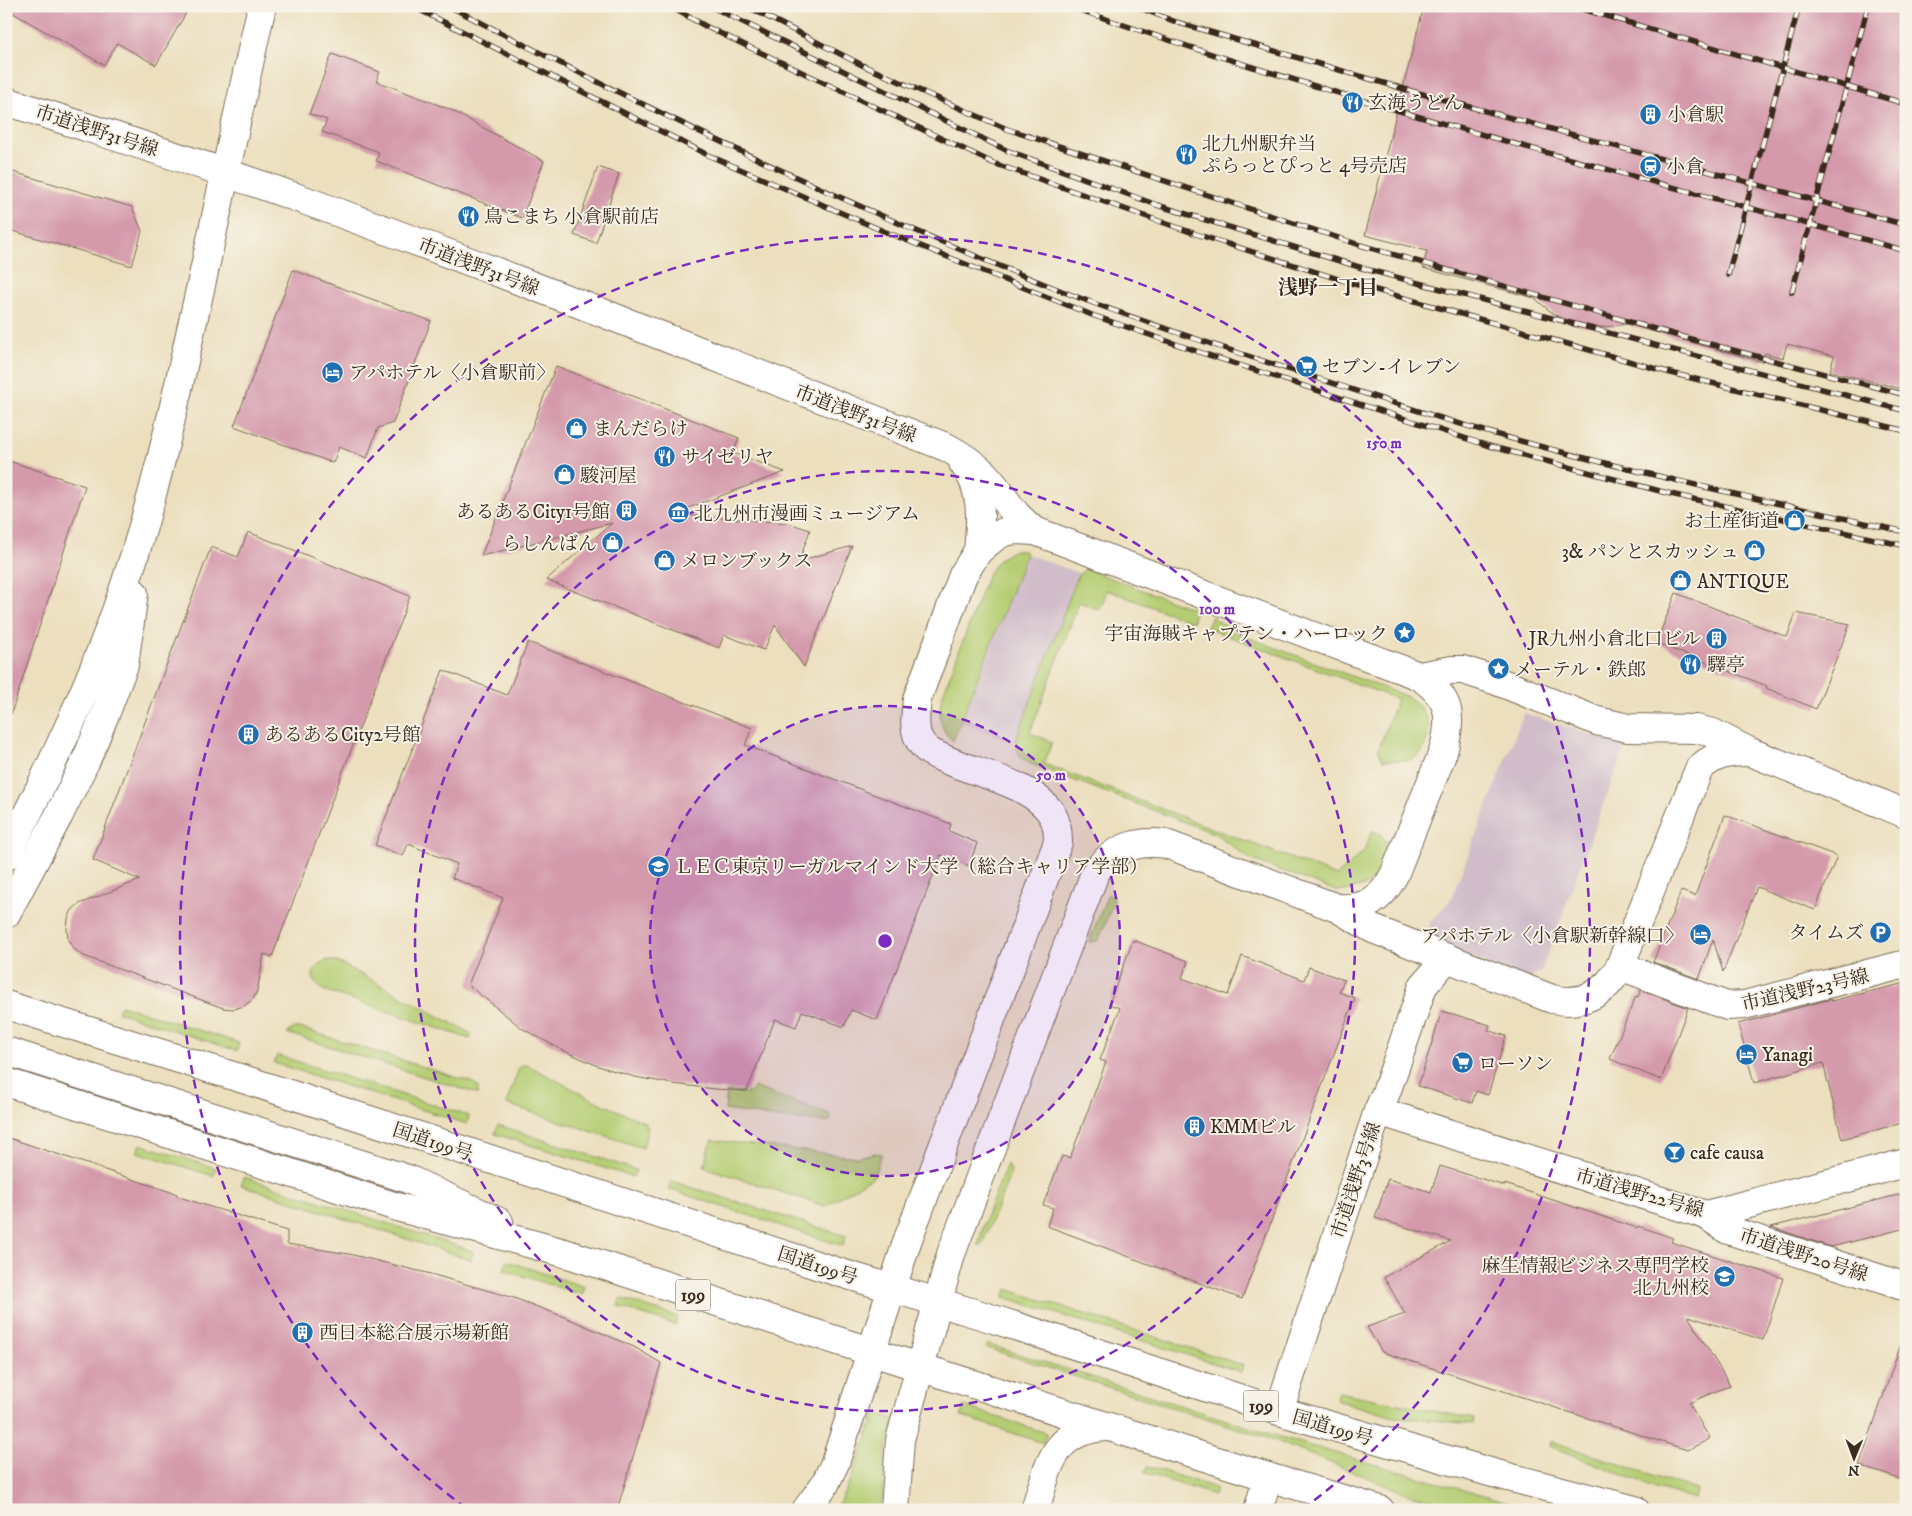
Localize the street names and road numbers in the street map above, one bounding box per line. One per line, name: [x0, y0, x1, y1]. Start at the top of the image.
street label: 市道浅野31号線: [32, 101, 161, 162]
street label: 市道浅野31号線: [415, 234, 542, 301]
street label: 市道浅野31号線: [792, 381, 919, 448]
street label: 市道浅野23号線: [1739, 965, 1871, 1016]
street label: 国道199号: [390, 1119, 476, 1166]
street label: 市道浅野3号線: [1327, 1119, 1386, 1242]
street label: 市道浅野22号線: [1573, 1164, 1707, 1223]
street label: 市道浅野20号線: [1736, 1224, 1871, 1287]
street label: 国道199号: [775, 1243, 861, 1290]
road number: 199: [676, 1280, 710, 1310]
road number: 199: [1244, 1390, 1278, 1422]
street label: 国道199号: [1290, 1406, 1376, 1451]

